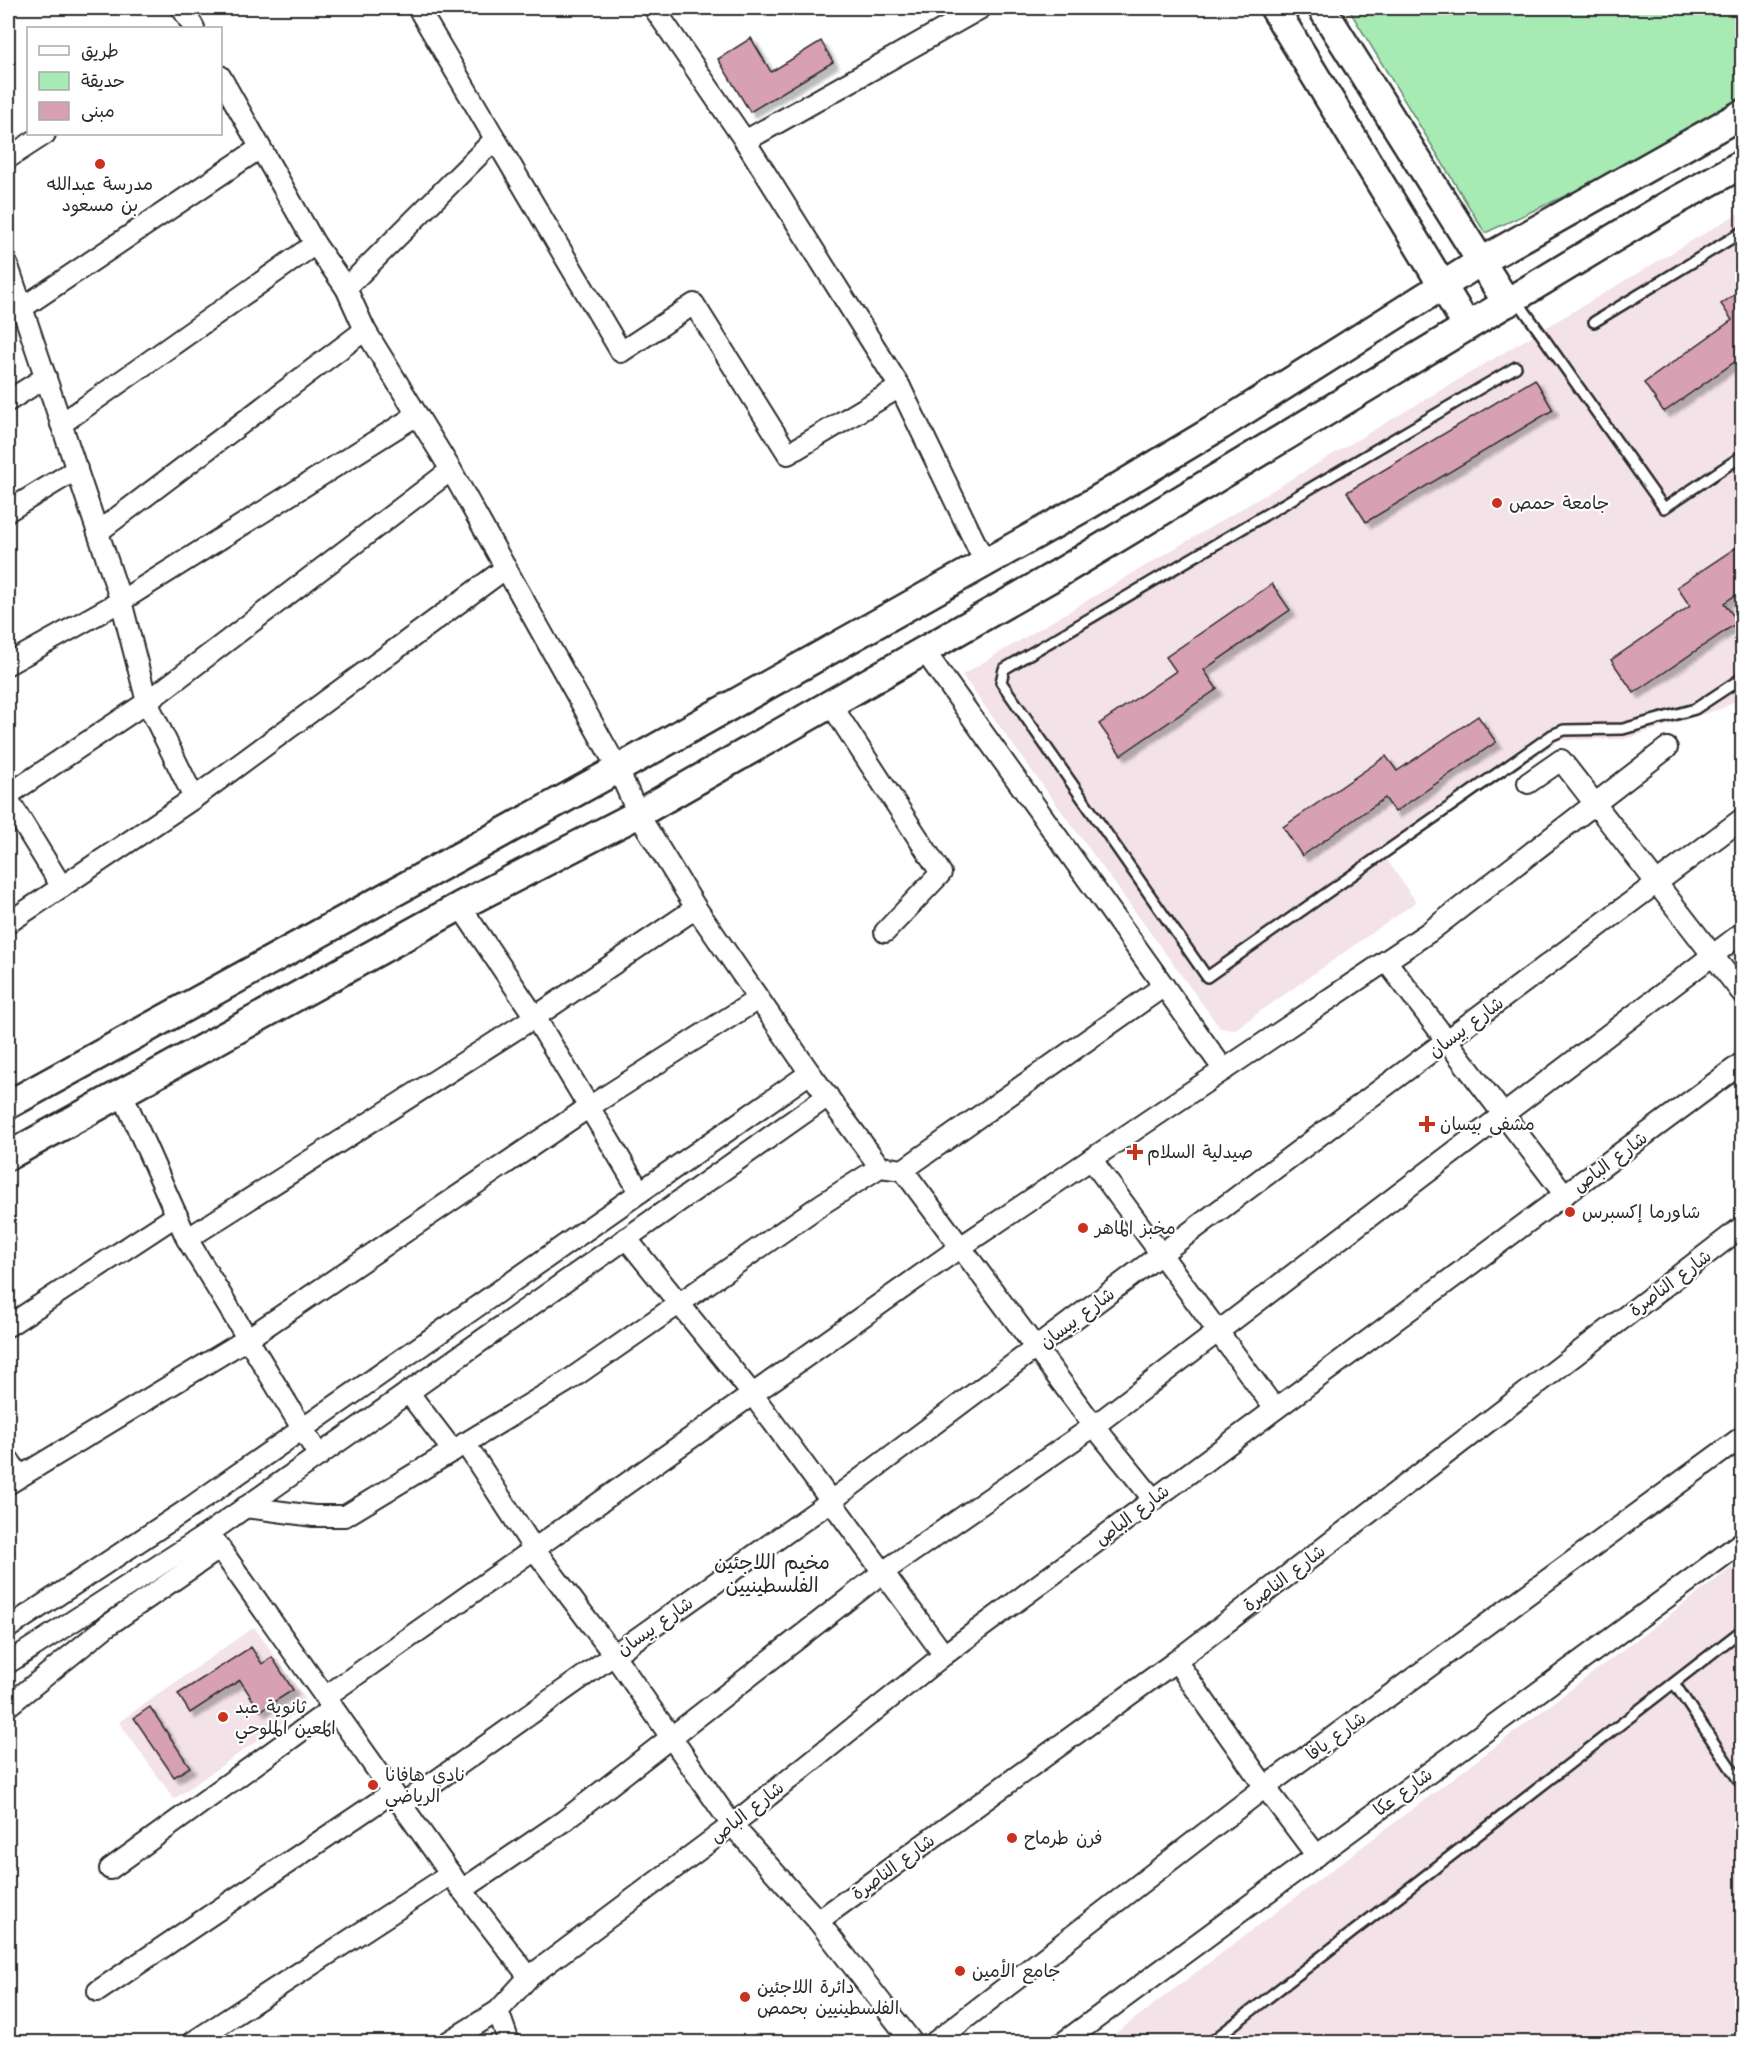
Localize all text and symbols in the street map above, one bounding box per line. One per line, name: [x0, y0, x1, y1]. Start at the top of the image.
legend: [27, 27, 222, 135]
text: طريق: [81, 38, 119, 67]
text: حديقة: [81, 68, 125, 97]
text: مبنى: [81, 98, 115, 127]
marker: مدرسة عبدالله بن مسعود: [93, 157, 107, 171]
place label: مدرسة عبدالله بن مسعود: [47, 171, 153, 221]
place label: جامعة حمص: [1509, 490, 1609, 519]
marker: جامعة حمص: [1490, 496, 1504, 510]
street label: شارع بيسان: [1423, 990, 1511, 1066]
place label: مشفى بيسان: [1440, 1111, 1535, 1140]
marker: مشفى بيسان: [1418, 1115, 1436, 1133]
street label: شارع الباص: [1567, 1125, 1655, 1201]
place label: صيدلية السلام: [1147, 1139, 1253, 1168]
marker: صيدلية السلام: [1128, 1145, 1142, 1159]
place label: شاورما إكسبرس: [1582, 1199, 1700, 1228]
marker: شاورما إكسبرس: [1563, 1205, 1577, 1219]
place label: مخبز الماهر: [1093, 1215, 1176, 1244]
marker: مخبز الماهر: [1076, 1221, 1090, 1235]
street label: شارع الناصرة: [1623, 1243, 1719, 1325]
street label: شارع بيسان: [1034, 1281, 1122, 1357]
street label: شارع الباص: [1089, 1478, 1177, 1554]
street label: شارع الناصرة: [1237, 1538, 1333, 1620]
district label: مخيم اللاجئين الفلسطينيين: [714, 1548, 830, 1603]
street label: شارع بيسان: [611, 1590, 700, 1664]
place label: ثانوية عبد المعين الملوحي: [235, 1694, 336, 1744]
street label: شارع يافا: [1301, 1705, 1373, 1769]
marker: ثانوية عبد المعين الملوحي: [216, 1710, 230, 1724]
place label: نادي هافانا الرياضي: [385, 1762, 465, 1812]
street label: شارع عكا: [1368, 1762, 1440, 1825]
street label: شارع الباص: [705, 1775, 791, 1852]
marker: نادي هافانا الرياضي: [366, 1778, 380, 1792]
place label: فرن طرماح: [1024, 1825, 1103, 1854]
street label: شارع الناصرة: [846, 1828, 942, 1909]
marker: فرن طرماح: [1005, 1831, 1019, 1845]
place label: جامع الأمين: [972, 1958, 1061, 1987]
marker: جامع الأمين: [953, 1964, 967, 1978]
place label: دائرة اللاجئين الفلسطينيين بحمص: [757, 1974, 899, 2024]
marker: دائرة اللاجئين الفلسطينيين بحمص: [738, 1990, 752, 2004]

